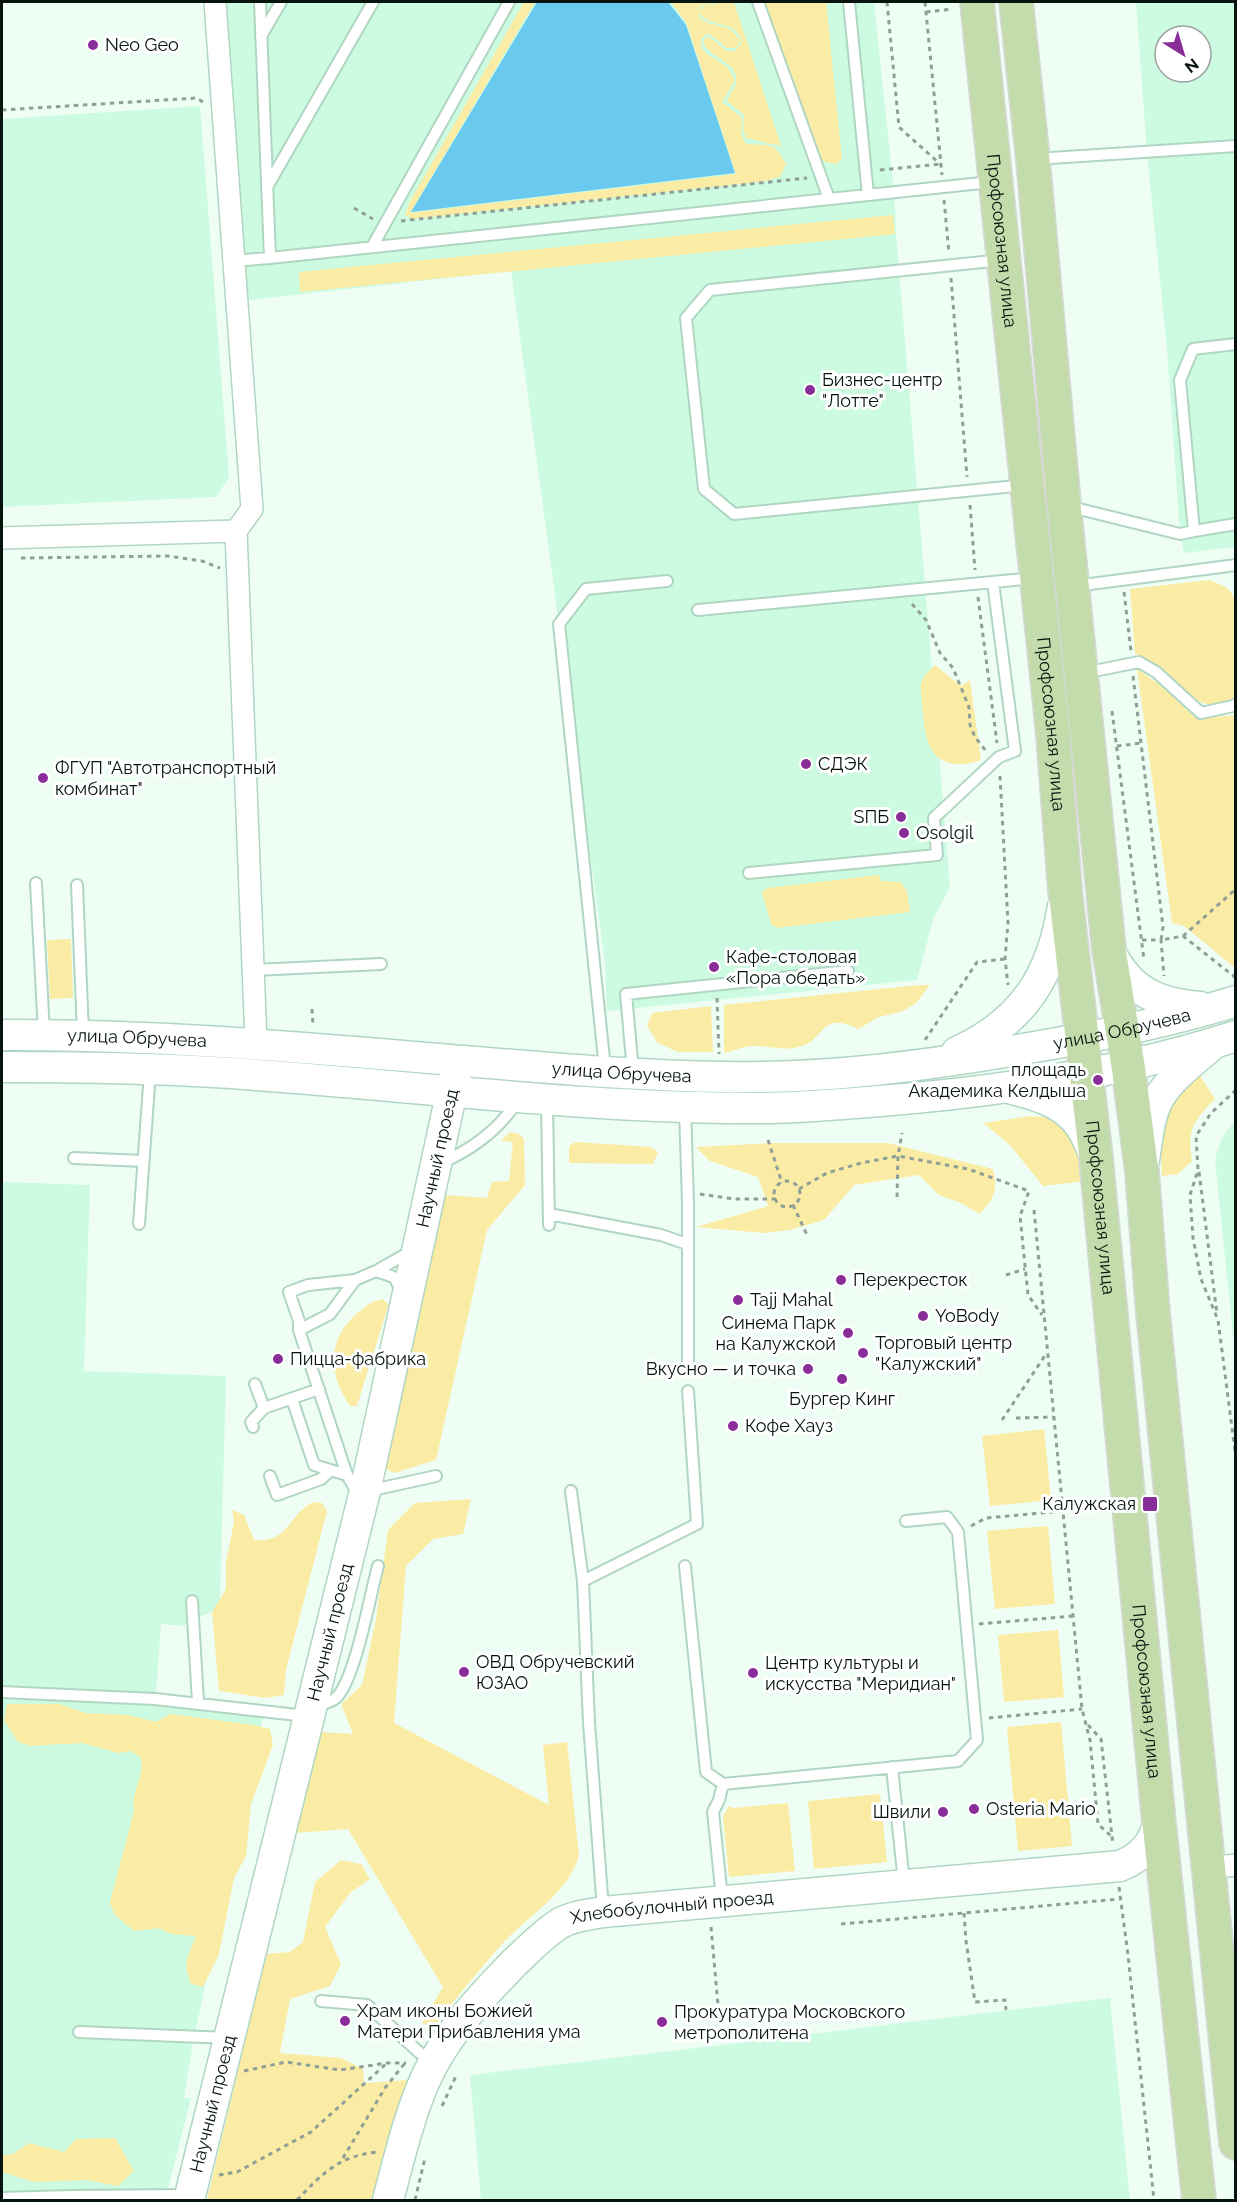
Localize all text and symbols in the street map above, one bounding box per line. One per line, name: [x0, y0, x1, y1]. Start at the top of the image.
north arrow: [1153, 24, 1213, 84]
place label: Neo Geo: [105, 34, 179, 55]
marker: Neo Geo: [86, 38, 100, 52]
text: N: [1181, 54, 1202, 77]
street label: Профсоюзная улица: [983, 153, 1022, 329]
place label: Бизнес-центр "Лотте": [822, 369, 942, 411]
marker: Бизнес-центр "Лотте": [803, 383, 817, 397]
street label: Профсоюзная улица: [1033, 636, 1070, 812]
place label: СДЭК: [818, 753, 868, 774]
place label: ФГУП "Автотранспортный комбинат": [55, 757, 276, 799]
marker: СДЭК: [799, 757, 813, 771]
marker: ФГУП "Автотранспортный комбинат": [36, 771, 50, 785]
place label: SПБ: [853, 806, 889, 827]
marker: SПБ: [894, 810, 908, 824]
place label: Osolgil: [916, 822, 974, 843]
marker: Osolgil: [897, 826, 911, 840]
place label: Кафе-столовая «Пора обедать»: [726, 946, 865, 988]
marker: Кафе-столовая «Пора обедать»: [707, 960, 721, 974]
street label: улица Обручева: [1051, 1004, 1193, 1054]
street label: улица Обручева: [67, 1024, 207, 1051]
street label: улица Обручева: [551, 1057, 692, 1086]
place label: площадь Академика Келдыша: [908, 1059, 1086, 1101]
marker: площадь Академика Келдыша: [1091, 1073, 1105, 1087]
street label: Научный проезд: [412, 1087, 462, 1229]
street label: Профсоюзная улица: [1082, 1119, 1120, 1296]
place label: Перекресток: [853, 1269, 968, 1290]
marker: Перекресток: [834, 1273, 848, 1287]
place label: Tajj Mahal: [750, 1289, 833, 1310]
marker: Tajj Mahal: [731, 1293, 745, 1307]
place label: YoBody: [935, 1305, 1000, 1326]
marker: YoBody: [916, 1309, 930, 1323]
place label: Синема Парк на Калужской: [716, 1312, 836, 1354]
marker: Синема Парк на Калужской: [841, 1326, 855, 1340]
place label: Торговый центр "Калужский": [875, 1332, 1012, 1374]
marker: Торговый центр "Калужский": [856, 1346, 870, 1360]
place label: Пицца-фабрика: [290, 1348, 426, 1369]
marker: Пицца-фабрика: [271, 1352, 285, 1366]
place label: Вкусно — и точка: [646, 1358, 796, 1379]
marker: Вкусно — и точка: [801, 1362, 815, 1376]
marker: Бургер Кинг: [835, 1372, 849, 1386]
place label: Бургер Кинг: [789, 1388, 895, 1409]
place label: Кофе Хауз: [745, 1415, 833, 1436]
marker: Кофе Хауз: [726, 1419, 740, 1433]
place label: Калужская: [1042, 1493, 1136, 1514]
marker: Калужская: [1141, 1495, 1159, 1513]
street label: Научный проезд: [302, 1561, 357, 1703]
street label: Профсоюзная улица: [1128, 1603, 1166, 1779]
place label: ОВД Обручевский ЮЗАО: [476, 1651, 635, 1693]
place label: Центр культуры и искусства "Меридиан": [765, 1652, 956, 1694]
marker: ОВД Обручевский ЮЗАО: [457, 1665, 471, 1679]
marker: Центр культуры и искусства "Меридиан": [746, 1666, 760, 1680]
place label: Osteria Mario: [986, 1798, 1096, 1819]
place label: Швили: [873, 1801, 931, 1822]
marker: Osteria Mario: [967, 1802, 981, 1816]
marker: Швили: [936, 1805, 950, 1819]
street label: Хлебобулочный проезд: [568, 1886, 774, 1928]
place label: Храм иконы Божией Матери Прибавления ума: [357, 2000, 581, 2042]
place label: Прокуратура Московского метрополитена: [674, 2001, 906, 2043]
marker: Храм иконы Божией Матери Прибавления ума: [338, 2014, 352, 2028]
marker: Прокуратура Московского метрополитена: [655, 2015, 669, 2029]
street label: Научный проезд: [185, 2033, 240, 2175]

